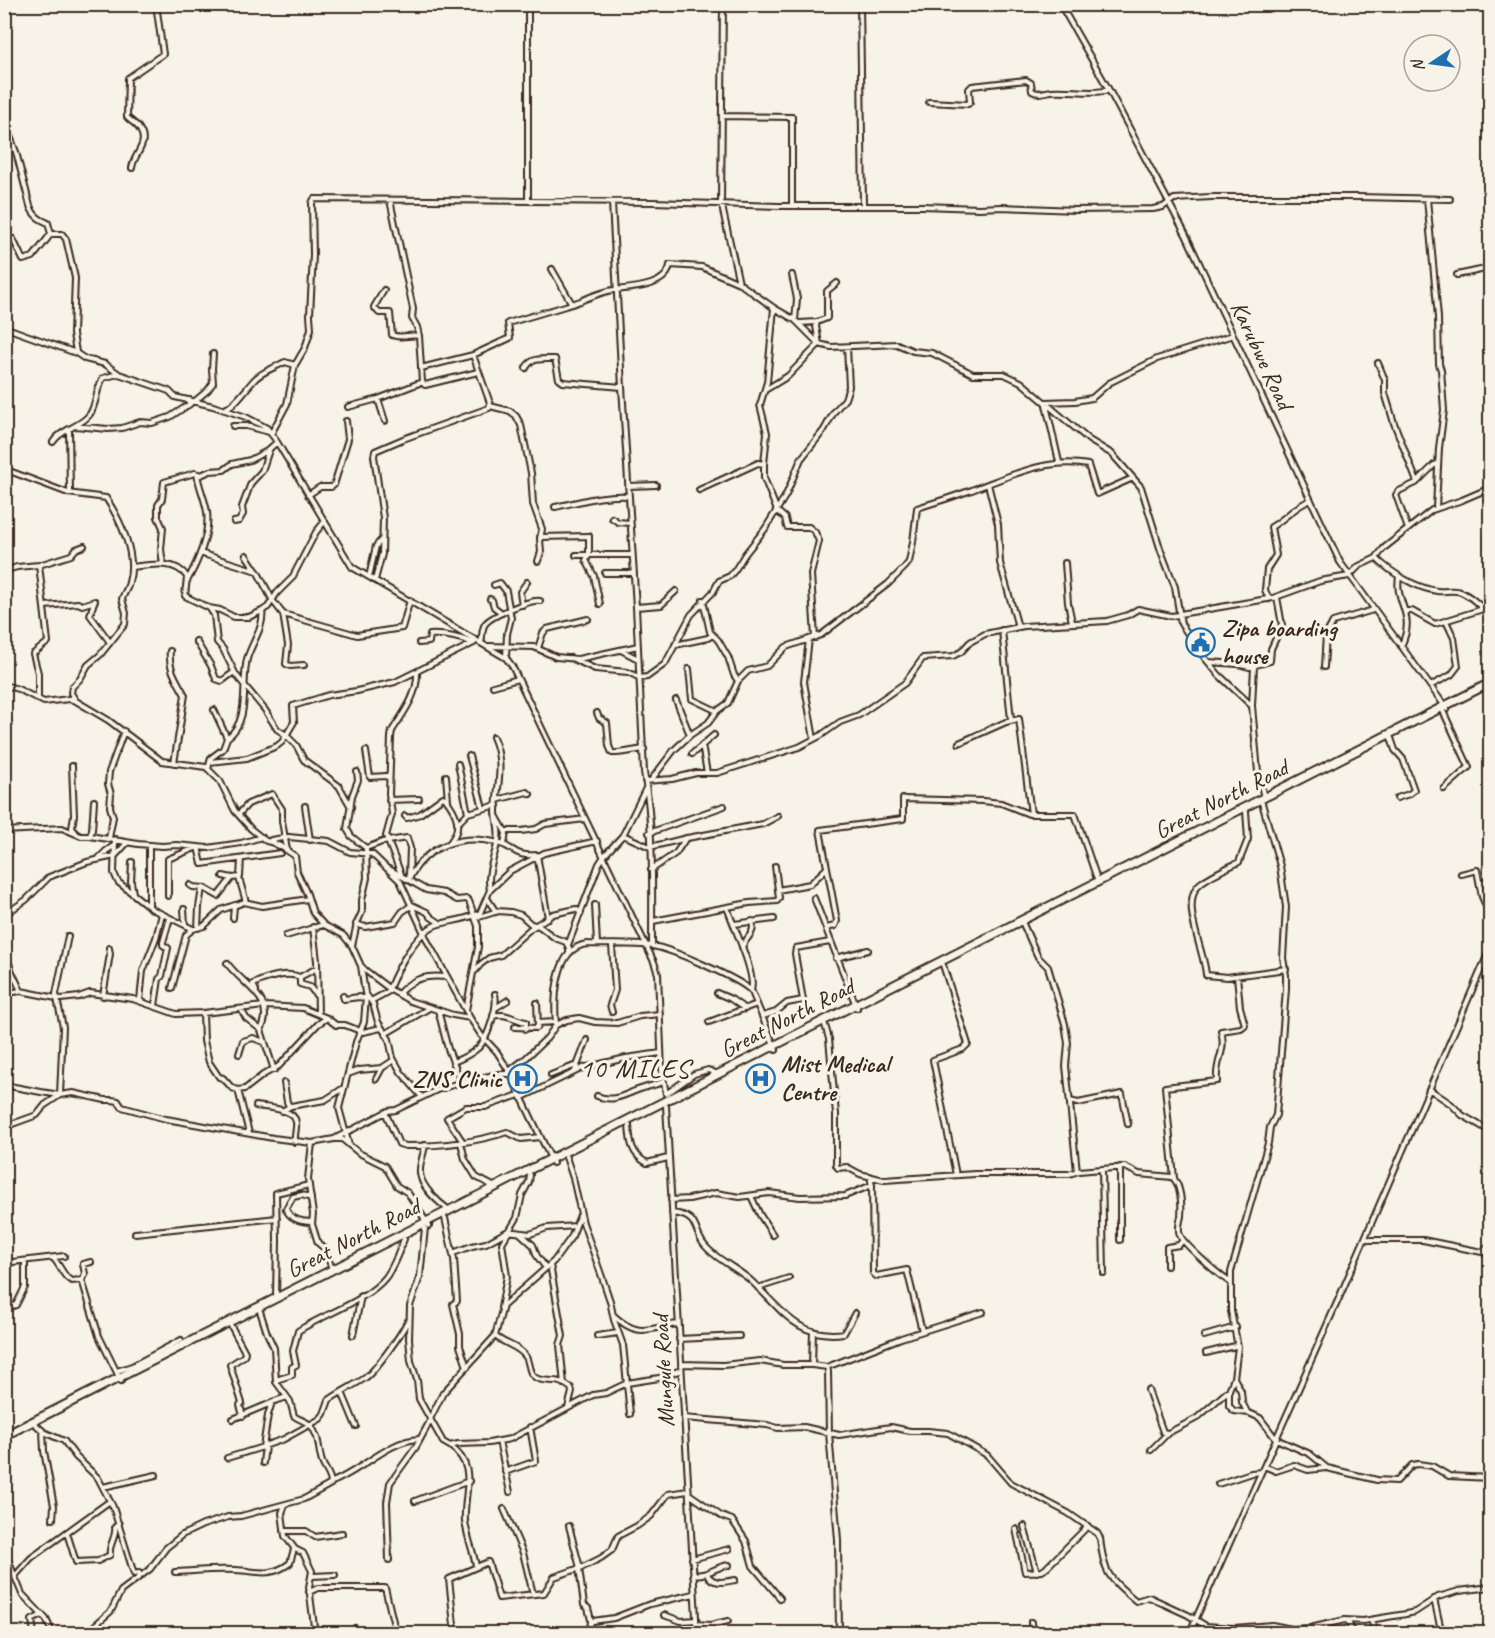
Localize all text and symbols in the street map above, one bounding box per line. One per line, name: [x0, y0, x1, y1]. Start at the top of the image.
north arrow: [1402, 33, 1462, 93]
text: N: [1407, 56, 1429, 73]
street label: Karubwe Road: [1224, 296, 1302, 417]
place label: Zipa boarding house: [1222, 613, 1339, 671]
public building icon: Zipa boarding house: [1185, 626, 1217, 658]
street label: Great North Road: [1149, 751, 1296, 846]
street label: Great North Road: [715, 970, 862, 1065]
place label: Mist Medical Centre: [781, 1049, 894, 1107]
district label: 10 MILES: [580, 1051, 694, 1085]
hospital icon: Mist Medical Centre: [744, 1062, 776, 1094]
hospital icon: ZNS Clinic: [507, 1063, 539, 1095]
place label: ZNS Clinic: [413, 1064, 503, 1094]
street label: Great North Road: [281, 1190, 428, 1285]
street label: Mungule Road: [645, 1311, 681, 1428]

